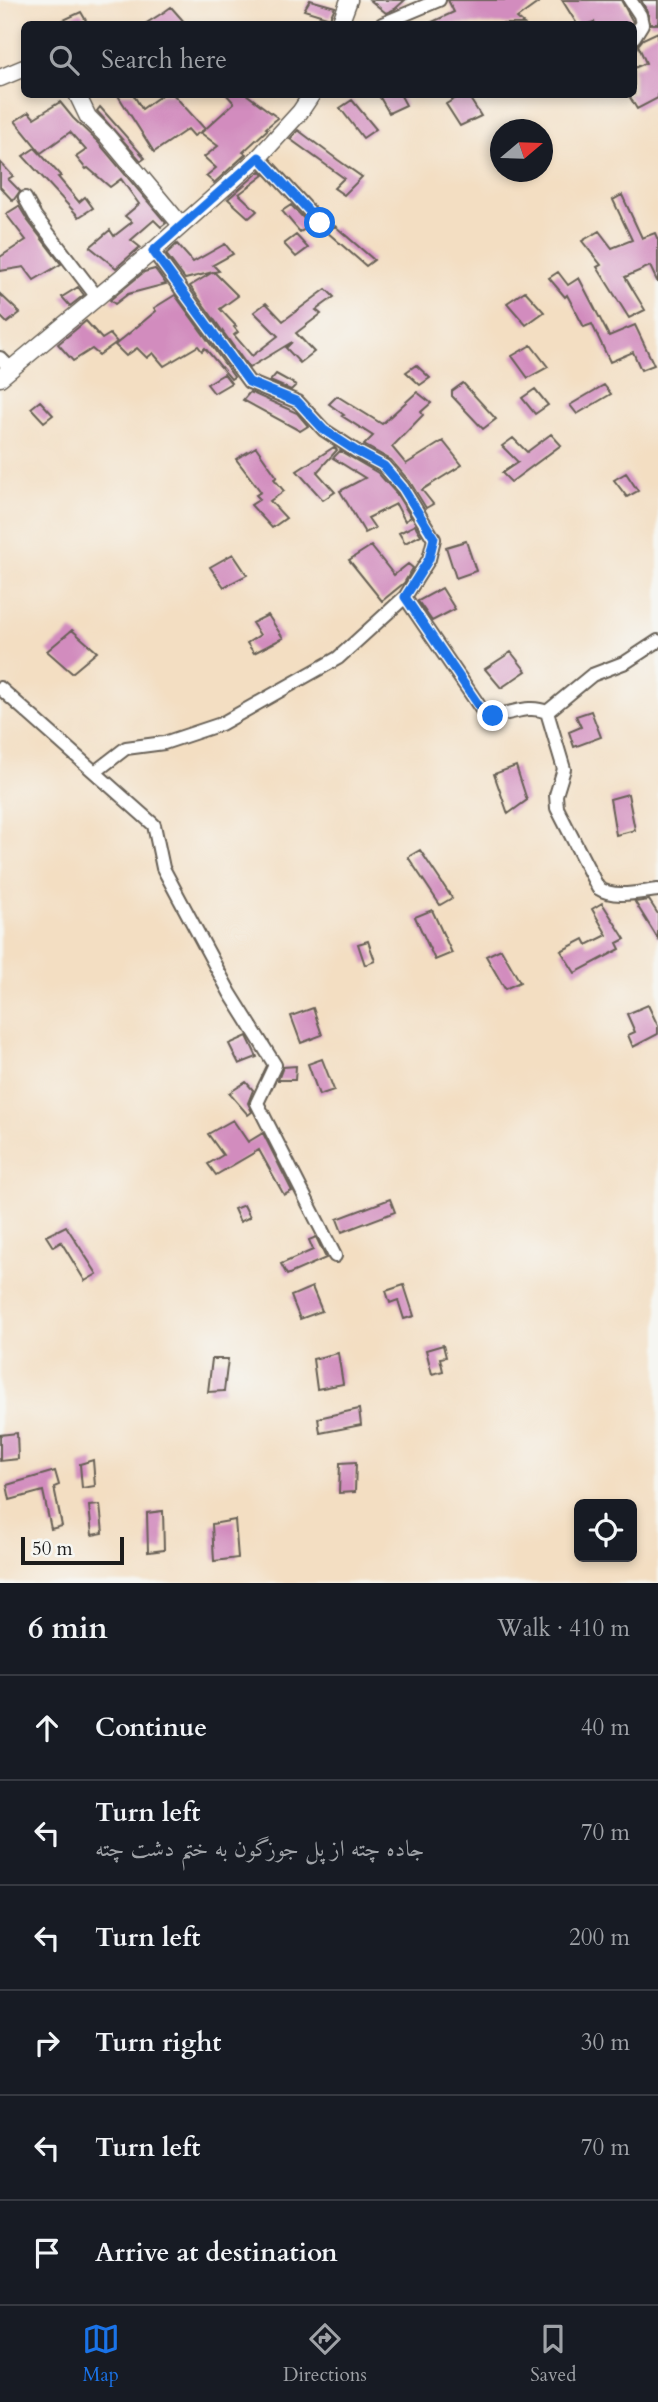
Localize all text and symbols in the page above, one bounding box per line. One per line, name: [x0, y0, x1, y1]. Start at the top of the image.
search box: [21, 21, 637, 98]
icon: search: [45, 41, 83, 79]
text: Search here: [101, 42, 227, 77]
north arrow: [490, 119, 553, 182]
route start: [304, 207, 335, 238]
route end: [477, 700, 508, 731]
map controls: [574, 1499, 637, 1562]
button: locate: [574, 1499, 637, 1562]
scale bar: [21, 1534, 124, 1566]
text: 50 m: [32, 1536, 73, 1562]
text: 6 min: [28, 1608, 108, 1649]
text: Walk · 410 m: [497, 1613, 630, 1644]
icon: ahead: [28, 1709, 66, 1747]
text: Continue: [95, 1710, 207, 1745]
text: 40 m: [581, 1712, 630, 1743]
text: Turn left: [95, 1795, 200, 1830]
icon: left: [28, 1814, 66, 1852]
text: 70 m: [581, 1817, 630, 1848]
text: جاده چته از پل جوزگون به ختم دشت چته: [95, 1833, 424, 1864]
icon: left: [28, 1919, 66, 1957]
text: Turn left: [95, 1920, 200, 1955]
text: 200 m: [569, 1922, 630, 1953]
icon: right: [28, 2024, 66, 2062]
text: Turn right: [95, 2025, 222, 2060]
text: 30 m: [581, 2027, 630, 2058]
icon: left: [28, 2129, 66, 2167]
text: Turn left: [95, 2130, 200, 2165]
text: 70 m: [581, 2132, 630, 2163]
icon: arrive: [28, 2234, 66, 2272]
text: Arrive at destination: [95, 2235, 338, 2270]
tab: Map: [82, 2320, 120, 2388]
tab: Directions: [283, 2320, 367, 2388]
tab: Saved: [530, 2320, 576, 2388]

